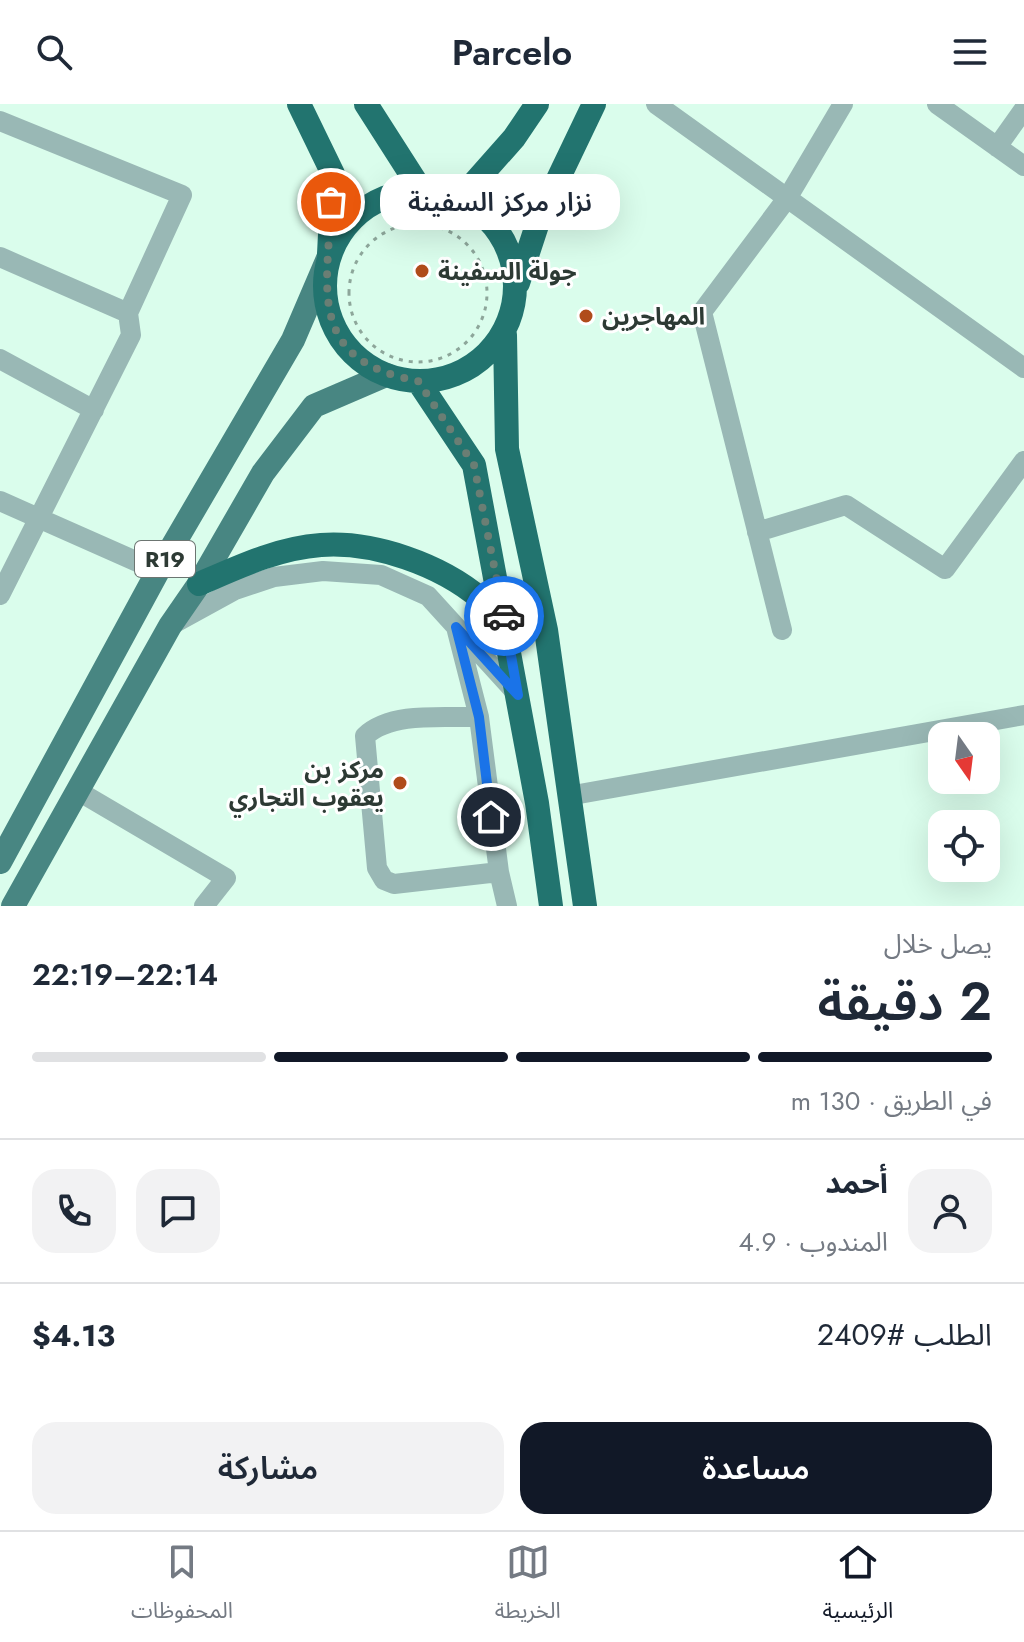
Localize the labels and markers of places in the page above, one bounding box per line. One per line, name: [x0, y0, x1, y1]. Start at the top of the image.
pin: [297, 168, 365, 236]
callout: نزار مركز السفينة: [379, 174, 619, 230]
place label: جولة السفينة: [438, 254, 577, 289]
marker: جولة السفينة: [413, 262, 431, 280]
place label: المهاجرين: [602, 299, 705, 334]
marker: المهاجرين: [577, 307, 595, 325]
place label: مركز بن يعقوب التجاري: [229, 752, 384, 817]
marker: مركز بن يعقوب التجاري: [391, 774, 409, 792]
pin: [457, 783, 525, 851]

